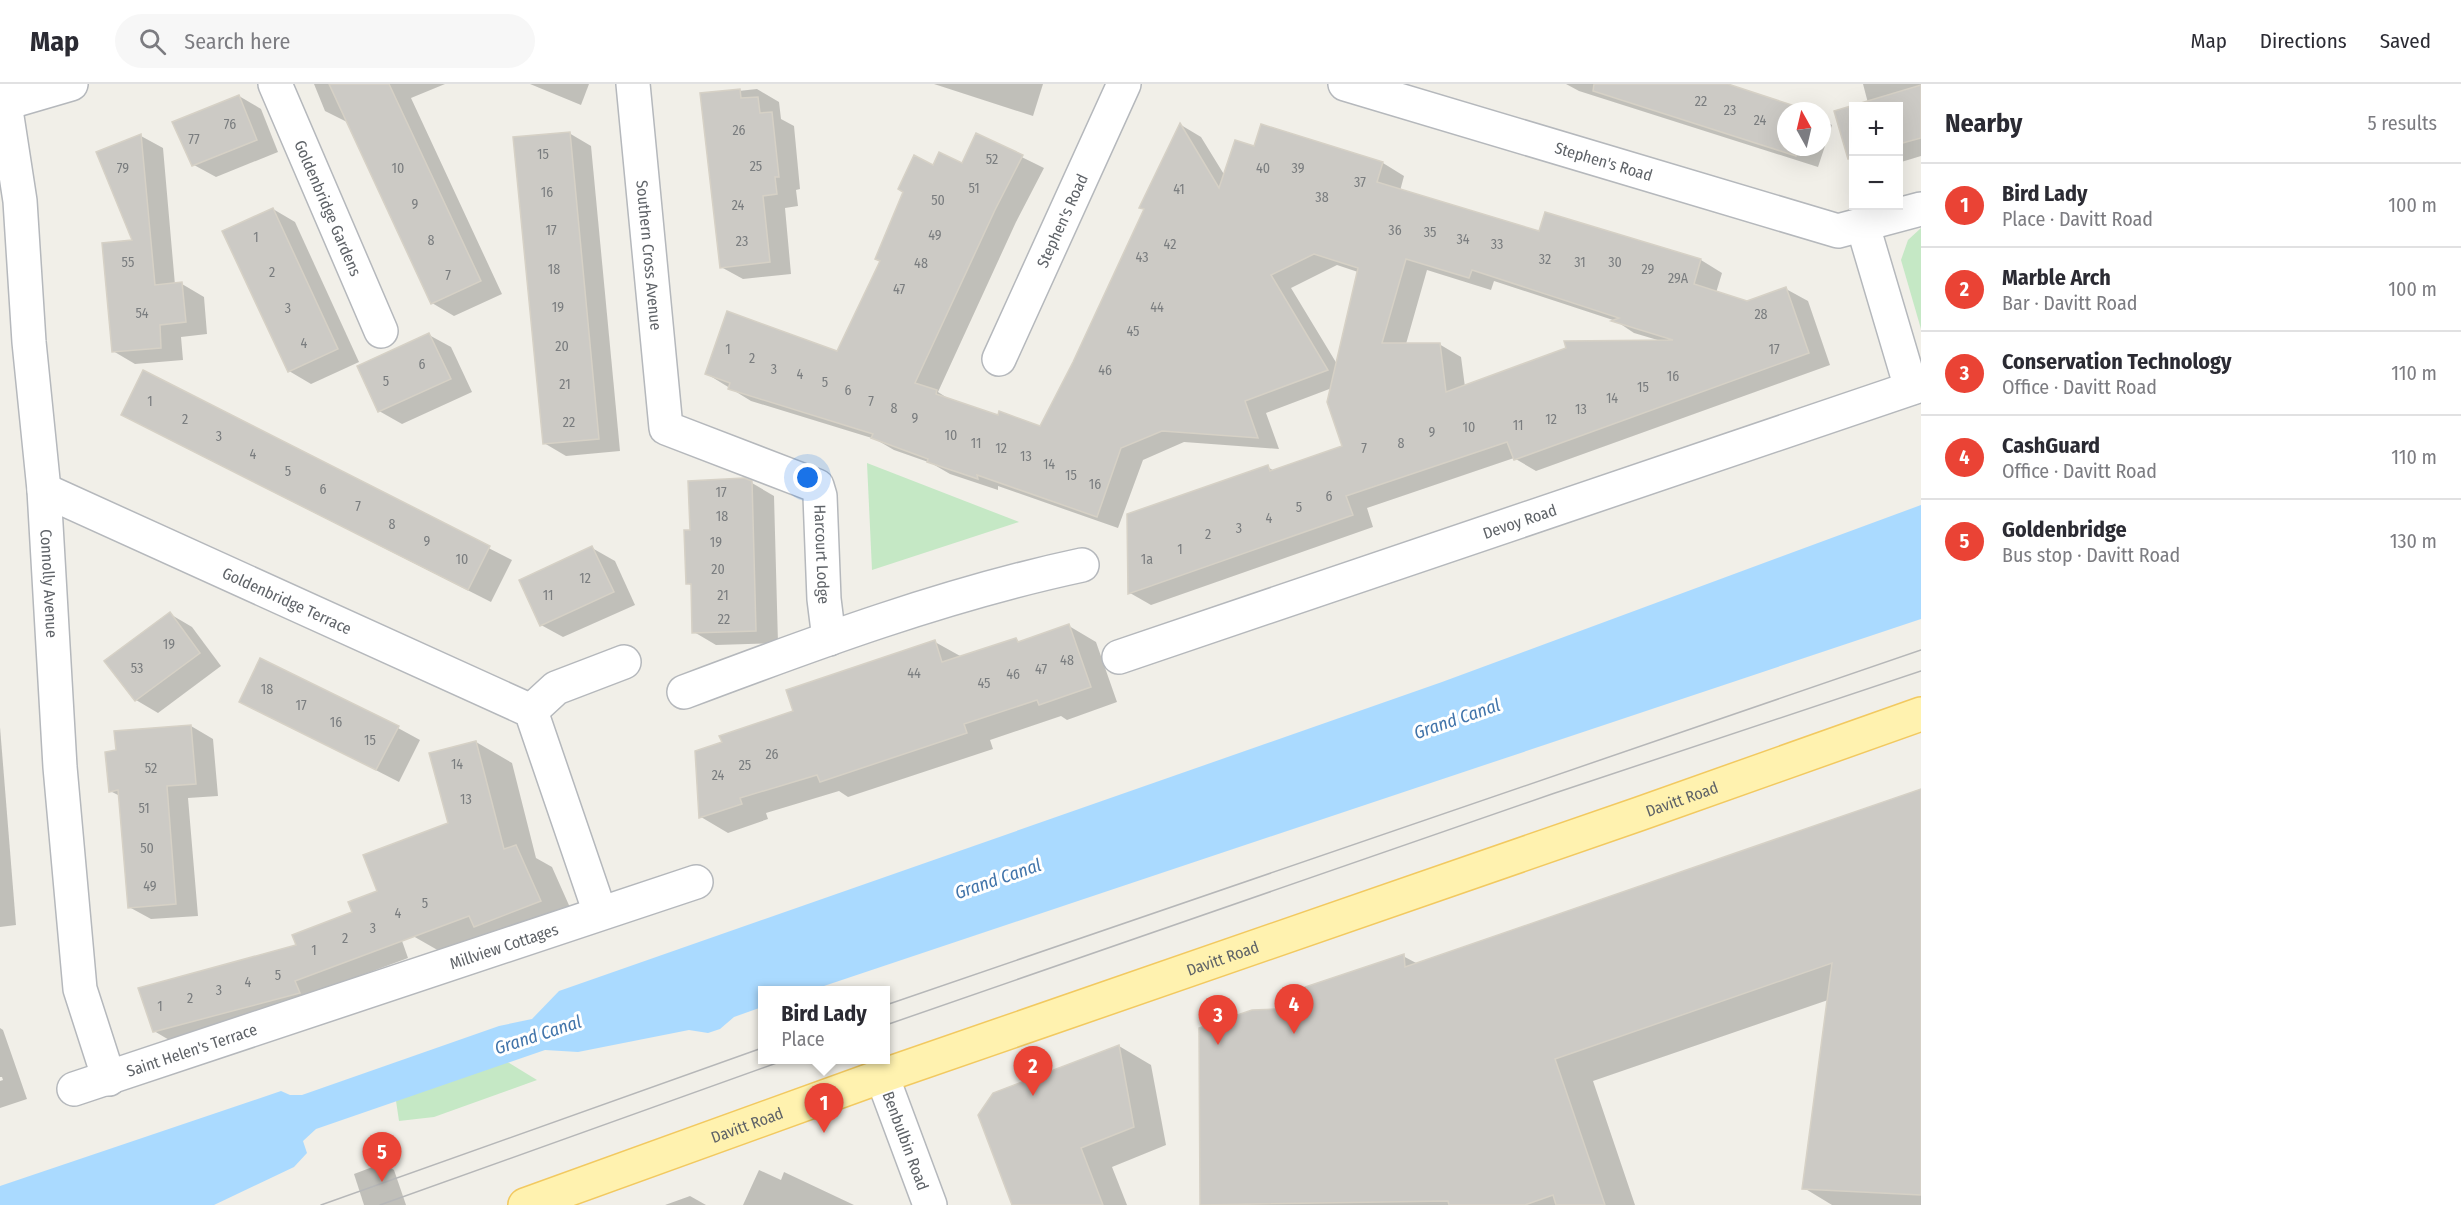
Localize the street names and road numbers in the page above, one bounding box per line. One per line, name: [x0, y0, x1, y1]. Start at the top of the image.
street label: Goldenbridge Gardens: [290, 137, 365, 279]
street label: Stephen's Road: [1553, 138, 1655, 185]
street label: Stephen's Road: [1033, 171, 1092, 271]
street label: Southern Cross Avenue: [632, 179, 666, 331]
street label: Devoy Road: [1480, 500, 1559, 543]
street label: Harcourt Lodge: [810, 504, 834, 605]
street label: Connolly Avenue: [36, 529, 62, 638]
street label: Goldenbridge Terrace: [219, 563, 355, 638]
street label: Davitt Road: [1643, 778, 1721, 821]
street label: Millview Cottages: [447, 919, 561, 973]
street label: Davitt Road: [1184, 937, 1261, 980]
street label: Saint Helen's Terrace: [124, 1020, 260, 1081]
street label: Benbulbin Road: [879, 1089, 933, 1193]
street label: Davitt Road: [708, 1104, 786, 1147]

